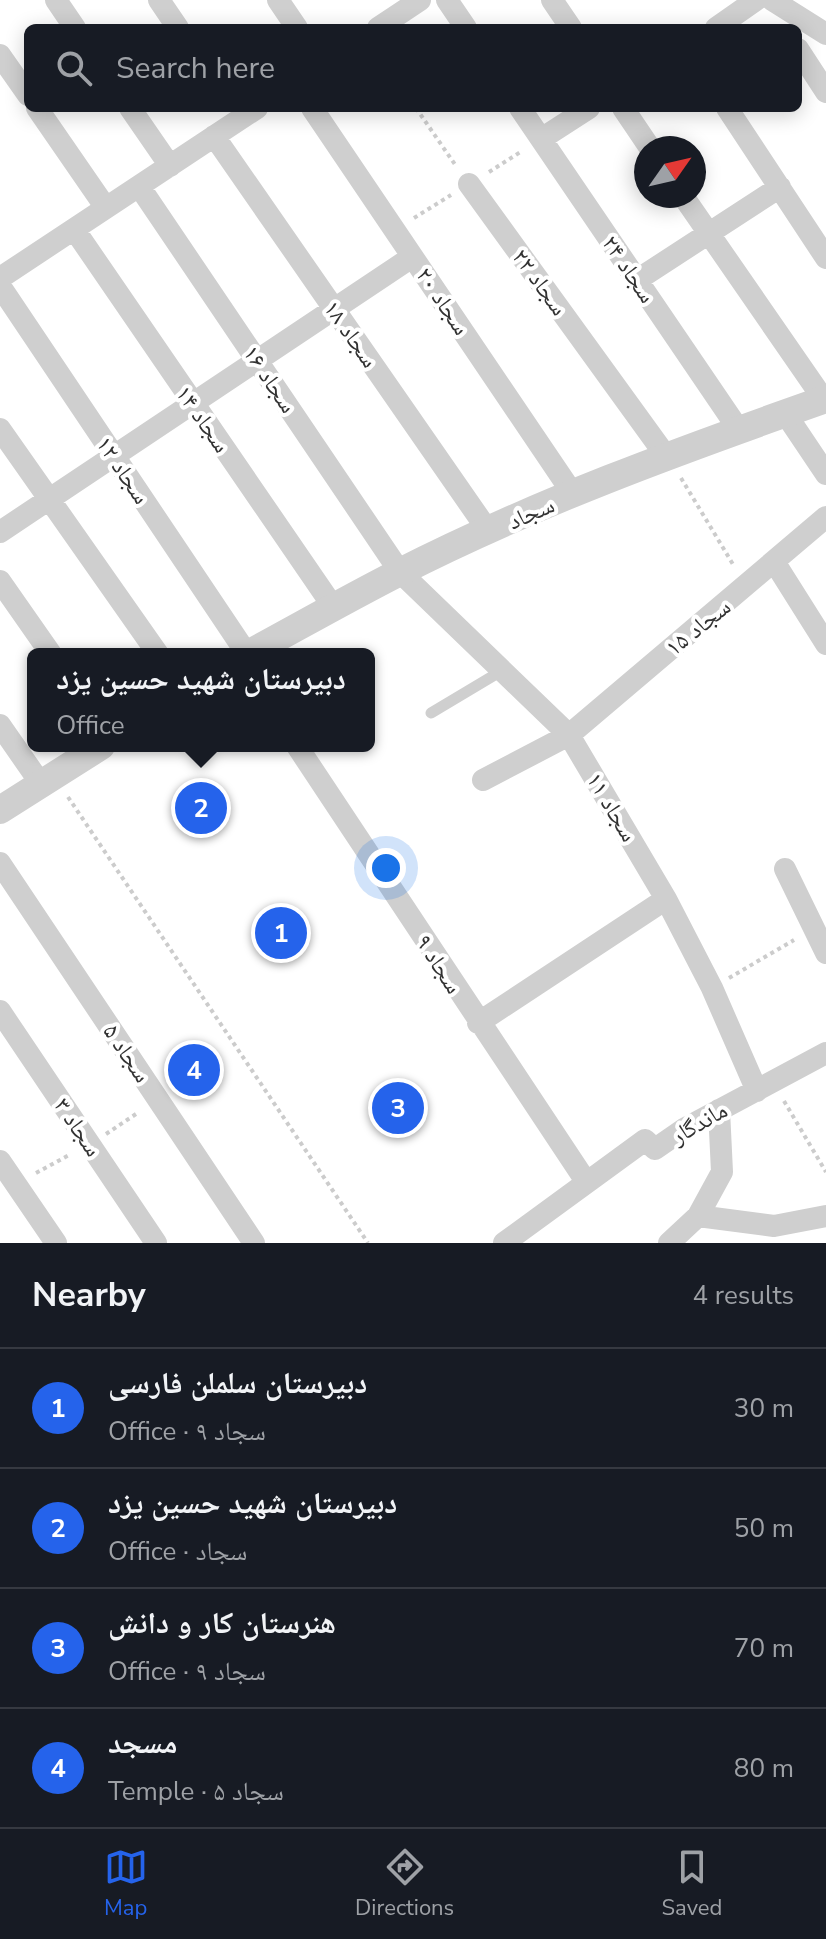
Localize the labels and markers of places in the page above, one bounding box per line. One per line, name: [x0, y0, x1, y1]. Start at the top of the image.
pin: 2: [175, 778, 227, 838]
pin: 1: [255, 903, 307, 963]
pin: 4: [168, 1040, 220, 1100]
pin: 3: [372, 1078, 424, 1138]

